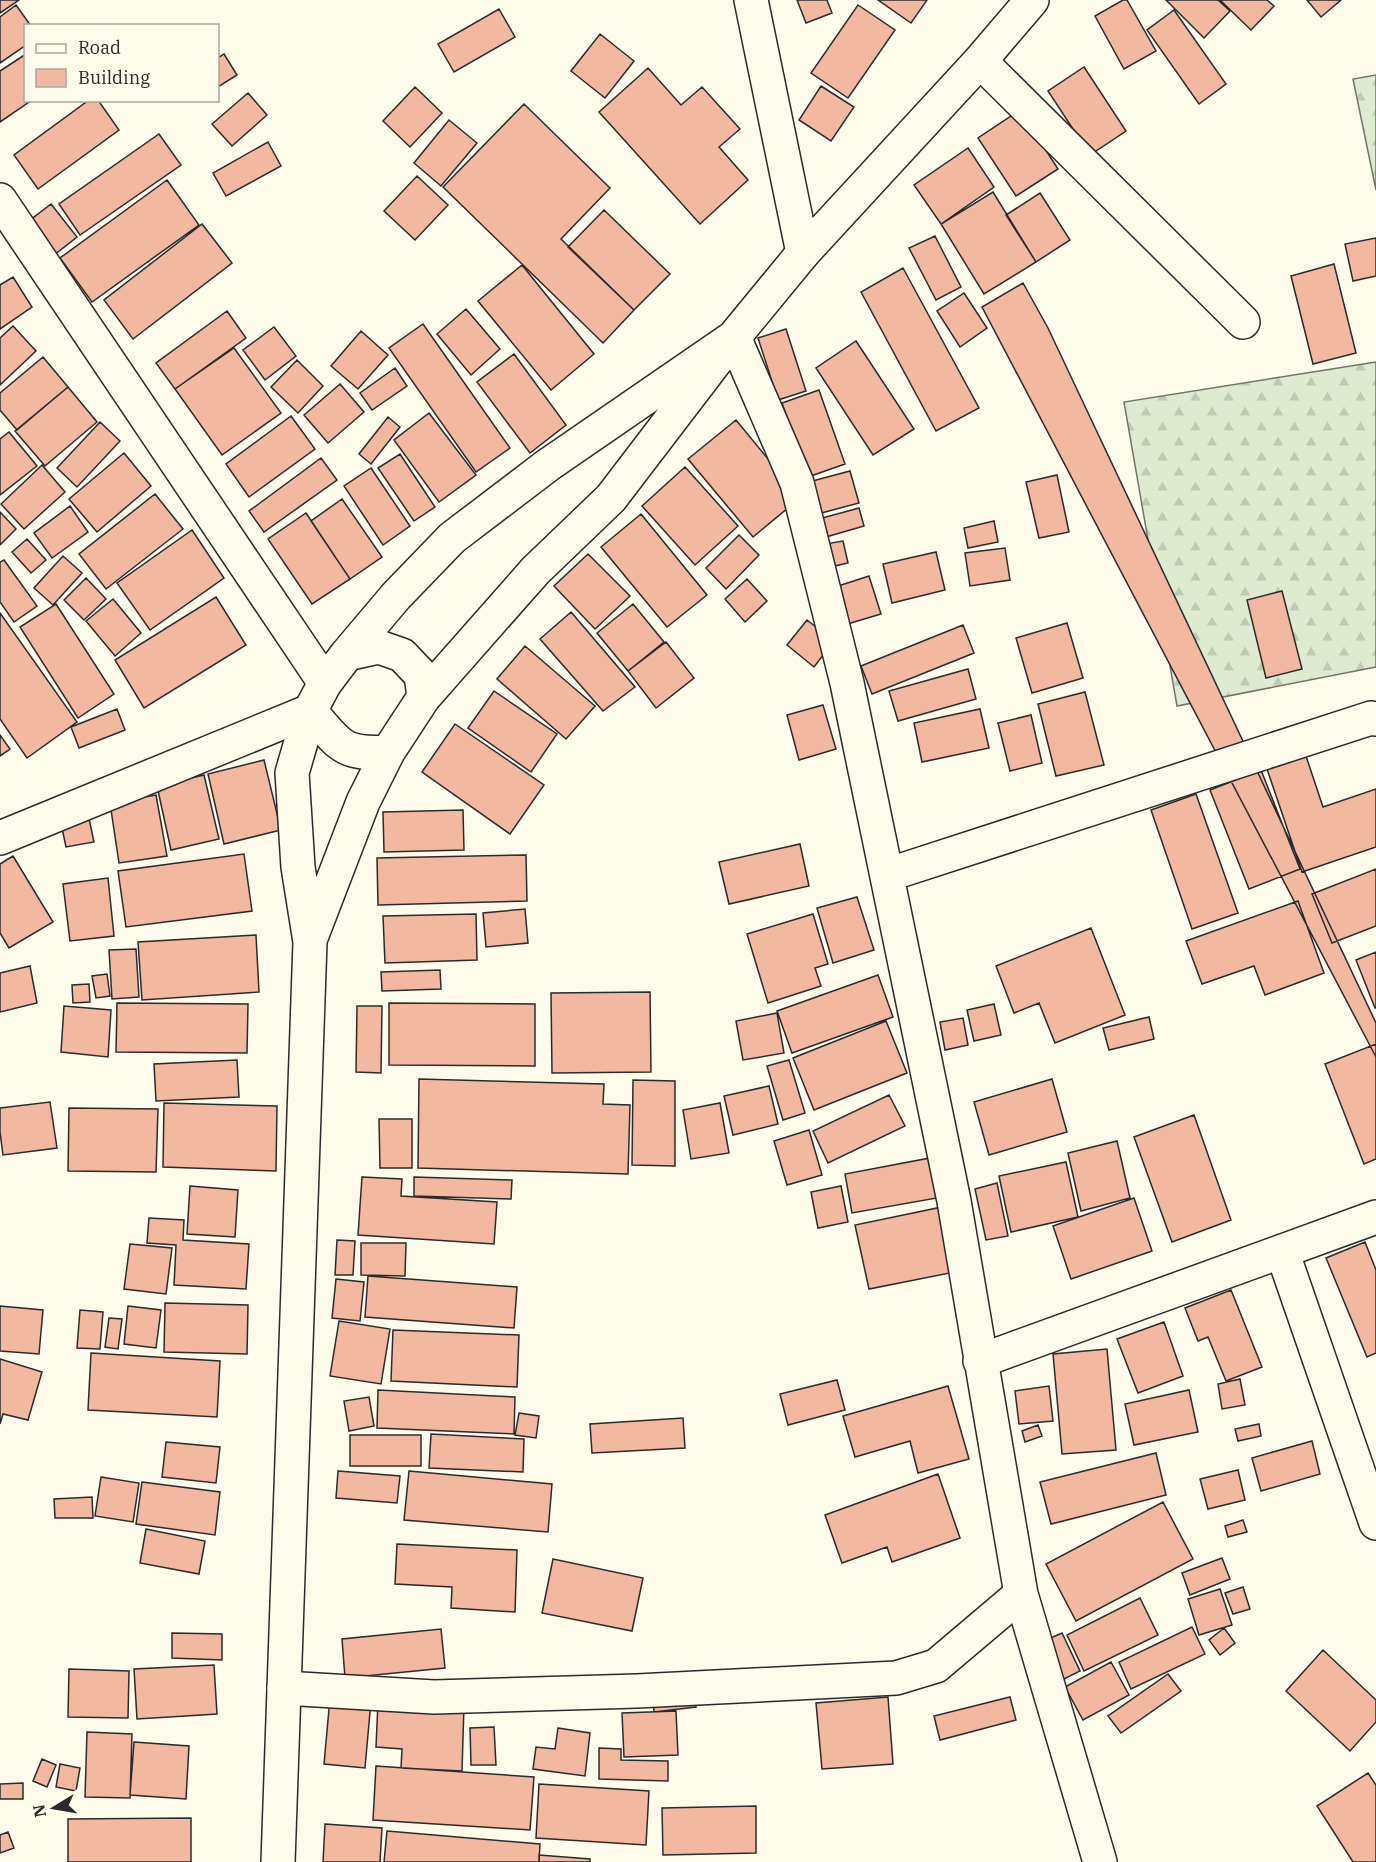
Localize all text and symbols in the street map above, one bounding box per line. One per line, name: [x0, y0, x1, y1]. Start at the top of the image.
legend: [24, 24, 219, 102]
text: Road: [78, 36, 121, 59]
text: Building: [78, 66, 150, 89]
north arrow: [24, 1778, 84, 1838]
text: N: [28, 1803, 50, 1819]

